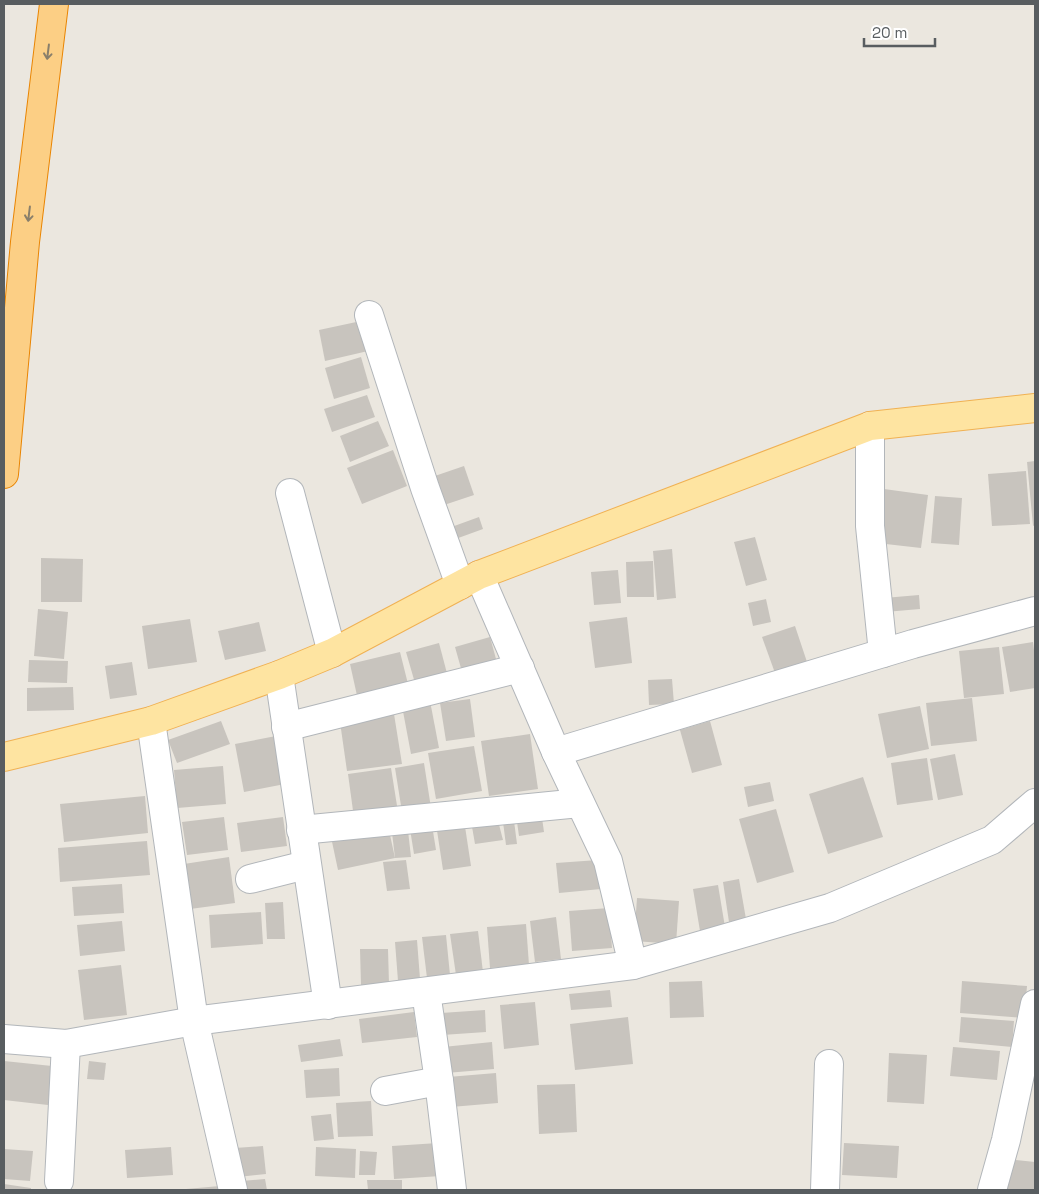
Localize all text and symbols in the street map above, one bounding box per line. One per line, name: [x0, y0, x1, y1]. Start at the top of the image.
scale bar: [864, 15, 935, 47]
text: 20 m: [872, 23, 907, 42]
one-way arrow: [43, 44, 53, 60]
one-way arrow: [24, 205, 34, 221]

